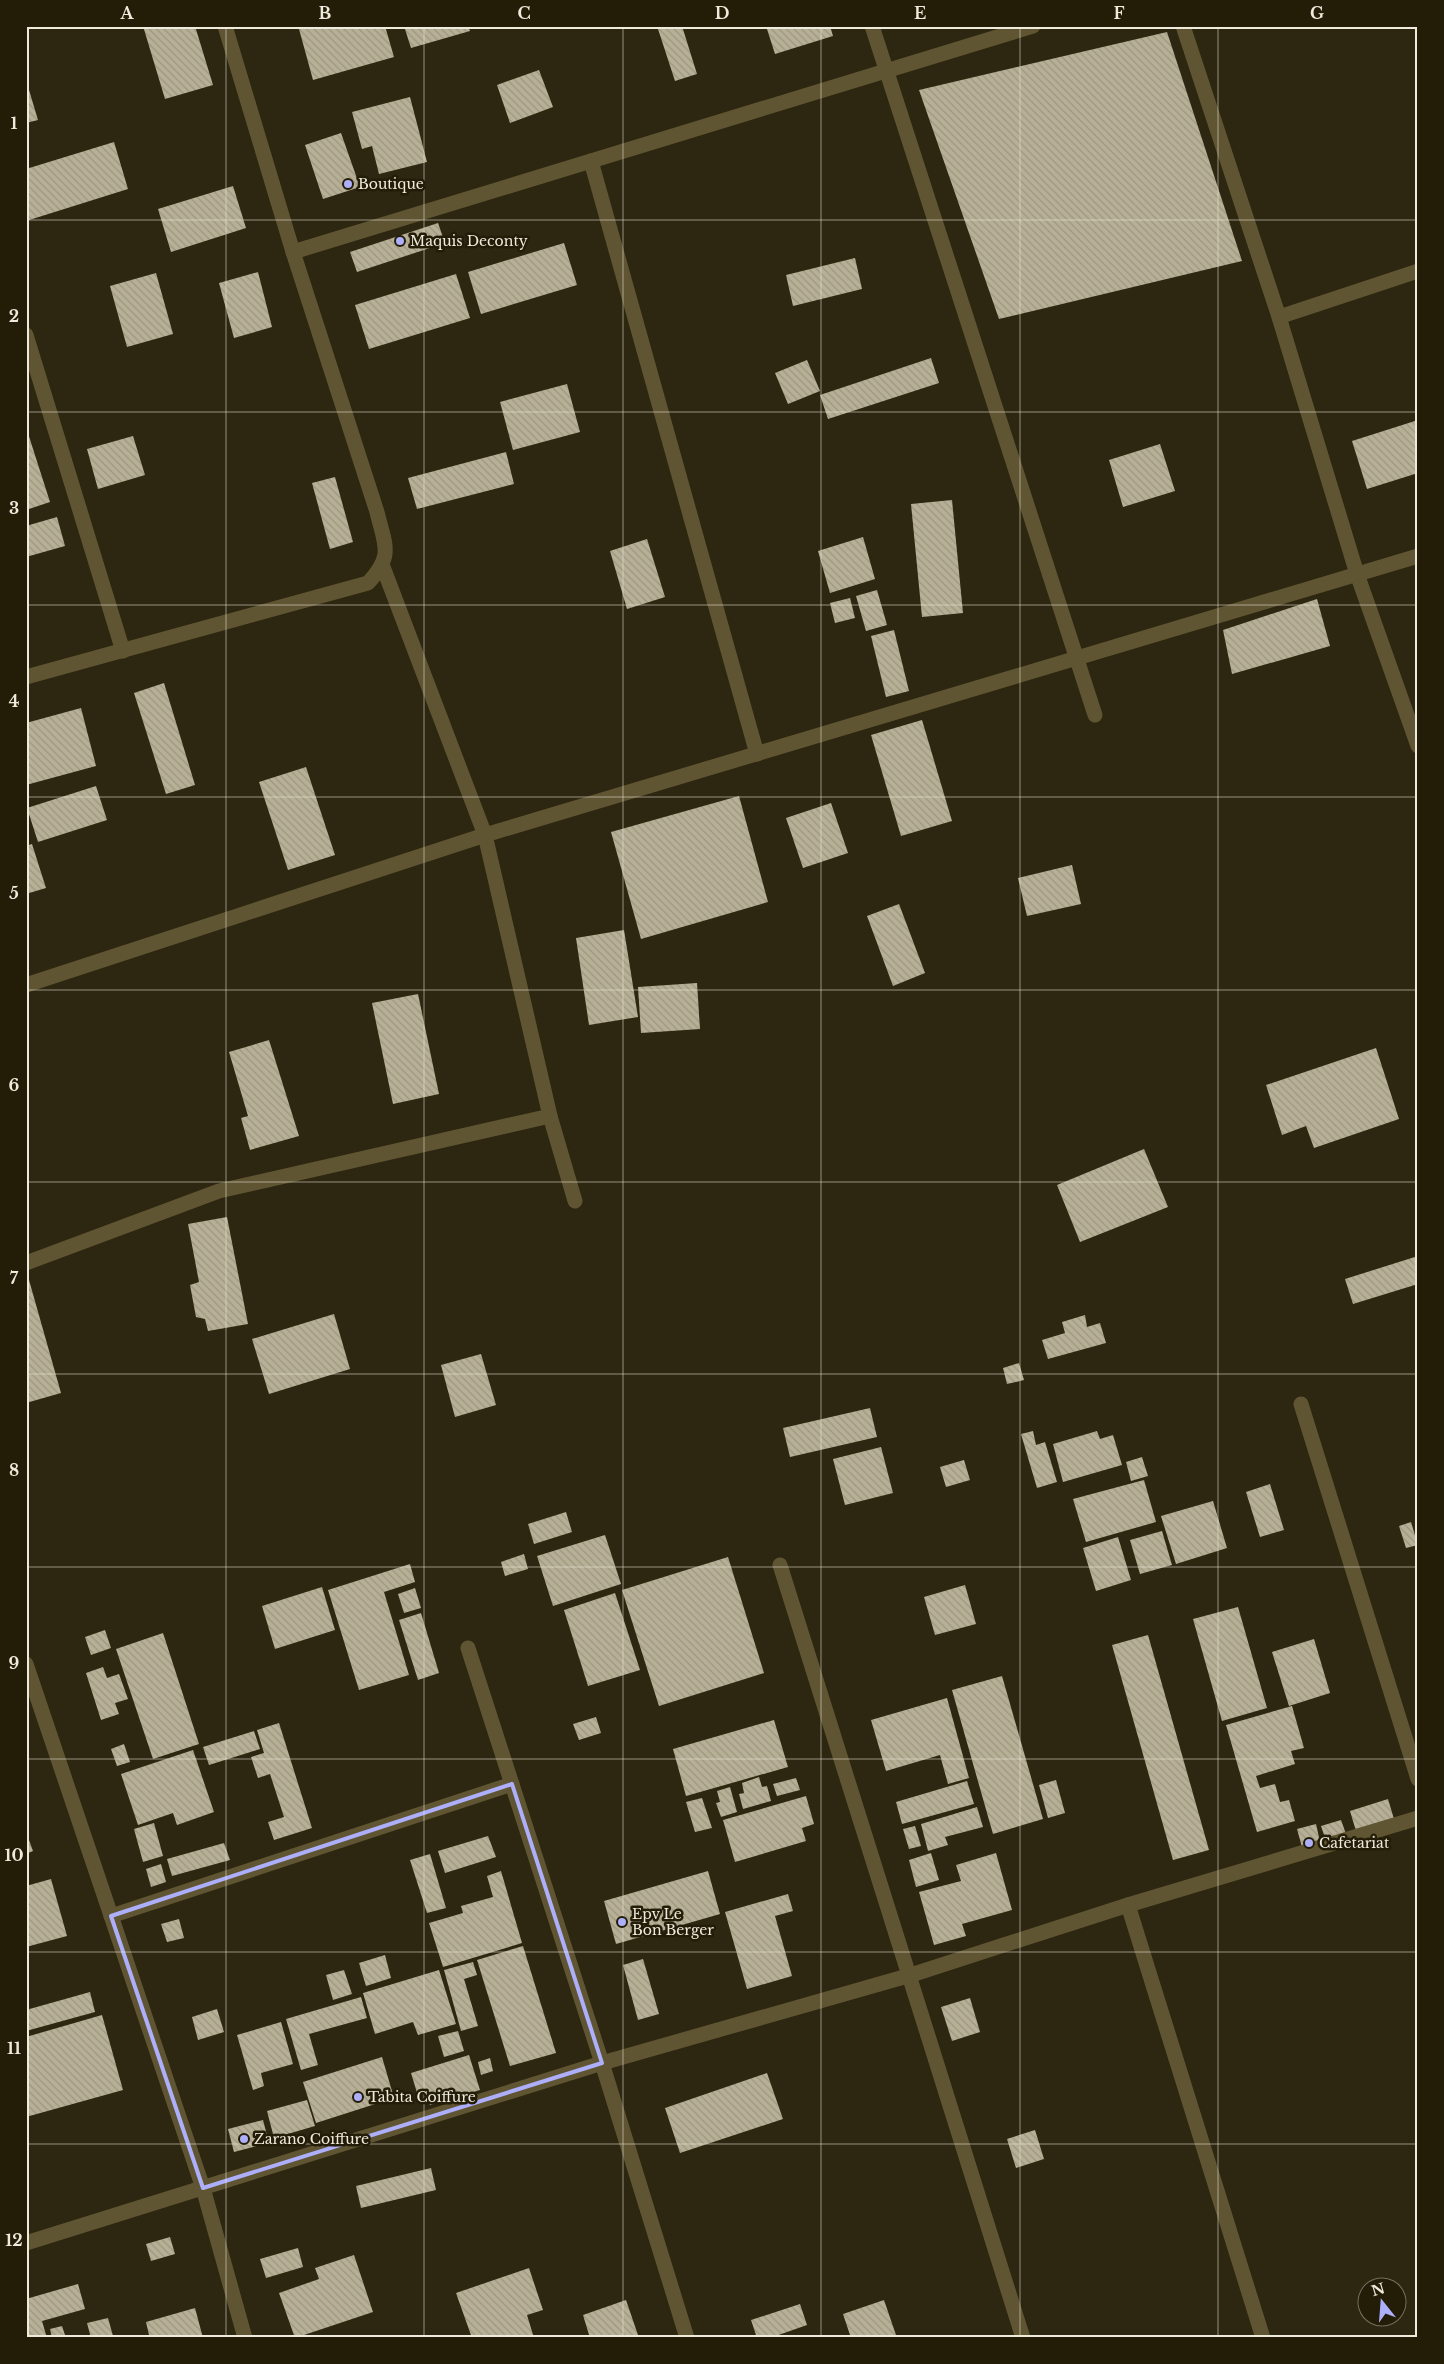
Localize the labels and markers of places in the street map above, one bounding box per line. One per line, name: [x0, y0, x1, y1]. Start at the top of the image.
place label: Boutique: [358, 175, 424, 193]
marker: Boutique: [342, 178, 354, 190]
place label: Maquis Deconty: [410, 232, 528, 250]
marker: Maquis Deconty: [394, 235, 406, 247]
place label: Cafetariat: [1319, 1834, 1390, 1852]
marker: Cafetariat: [1303, 1837, 1315, 1849]
place label: Epv Le Bon Berger: [632, 1905, 714, 1939]
marker: Epv Le Bon Berger: [616, 1916, 628, 1928]
place label: Tabita Coiffure: [368, 2088, 476, 2106]
marker: Tabita Coiffure: [352, 2091, 364, 2103]
place label: Zarano Coiffure: [254, 2130, 369, 2148]
marker: Zarano Coiffure: [238, 2133, 250, 2145]

